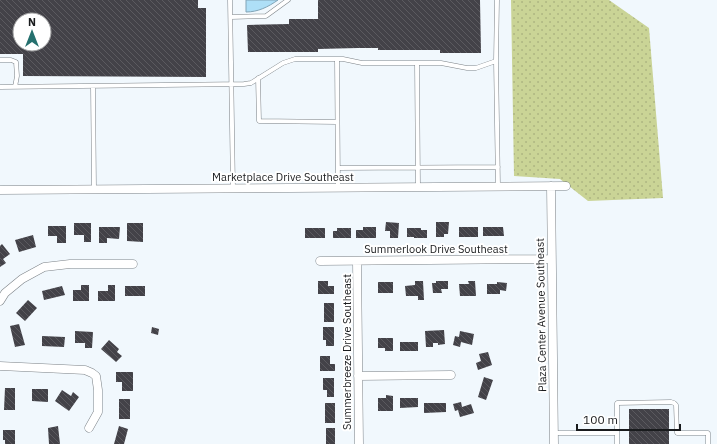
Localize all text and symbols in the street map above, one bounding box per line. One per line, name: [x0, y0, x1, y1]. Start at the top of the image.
north arrow: [12, 12, 52, 52]
text: N: [28, 15, 36, 29]
street label: Marketplace Drive Southeast: [212, 170, 354, 184]
street label: Plaza Center Avenue Southeast: [533, 238, 549, 392]
street label: Summerlook Drive Southeast: [364, 242, 508, 256]
street label: Summerbreeze Drive Southeast: [340, 274, 354, 430]
scale bar: [577, 406, 680, 432]
text: 100 m: [583, 412, 618, 427]

